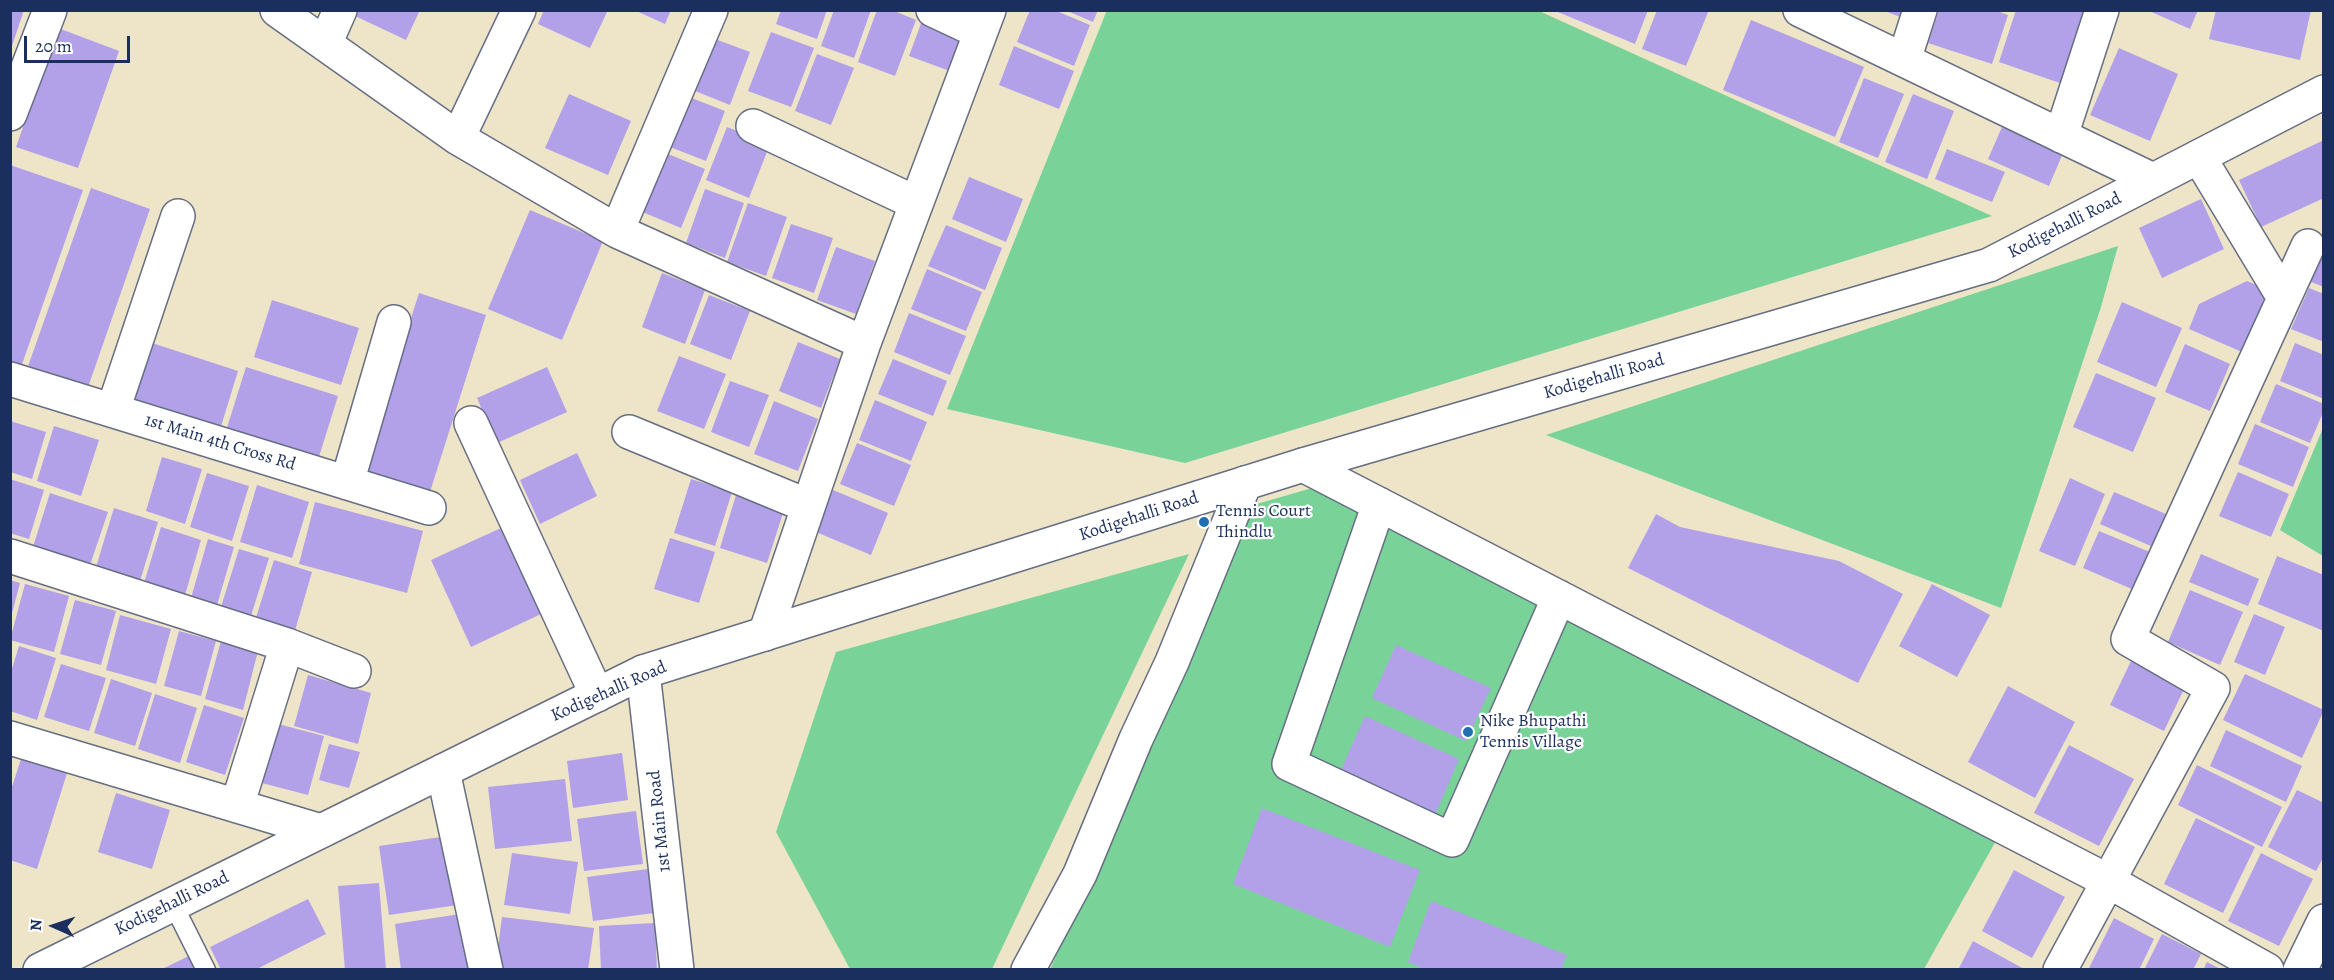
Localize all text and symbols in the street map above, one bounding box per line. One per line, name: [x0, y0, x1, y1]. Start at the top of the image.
scale bar: [27, 24, 134, 62]
text: 20 m: [35, 34, 72, 58]
street label: Kodigehalli Road: [2005, 188, 2125, 264]
street label: Kodigehalli Road: [1541, 349, 1667, 405]
street label: 1st Main 4th Cross Rd: [142, 410, 298, 476]
street label: Kodigehalli Road: [1076, 487, 1202, 547]
place label: Tennis Court Thindlu: [1216, 501, 1311, 544]
marker: Tennis Court Thindlu: [1197, 515, 1211, 529]
street label: Kodigehalli Road: [548, 657, 670, 727]
place label: Nike Bhupathi Tennis Village: [1480, 711, 1587, 754]
marker: Nike Bhupathi Tennis Village: [1461, 725, 1475, 739]
street label: 1st Main Road: [644, 769, 676, 873]
street label: Kodigehalli Road: [111, 867, 233, 941]
north arrow: [24, 896, 84, 956]
text: N: [25, 919, 47, 931]

